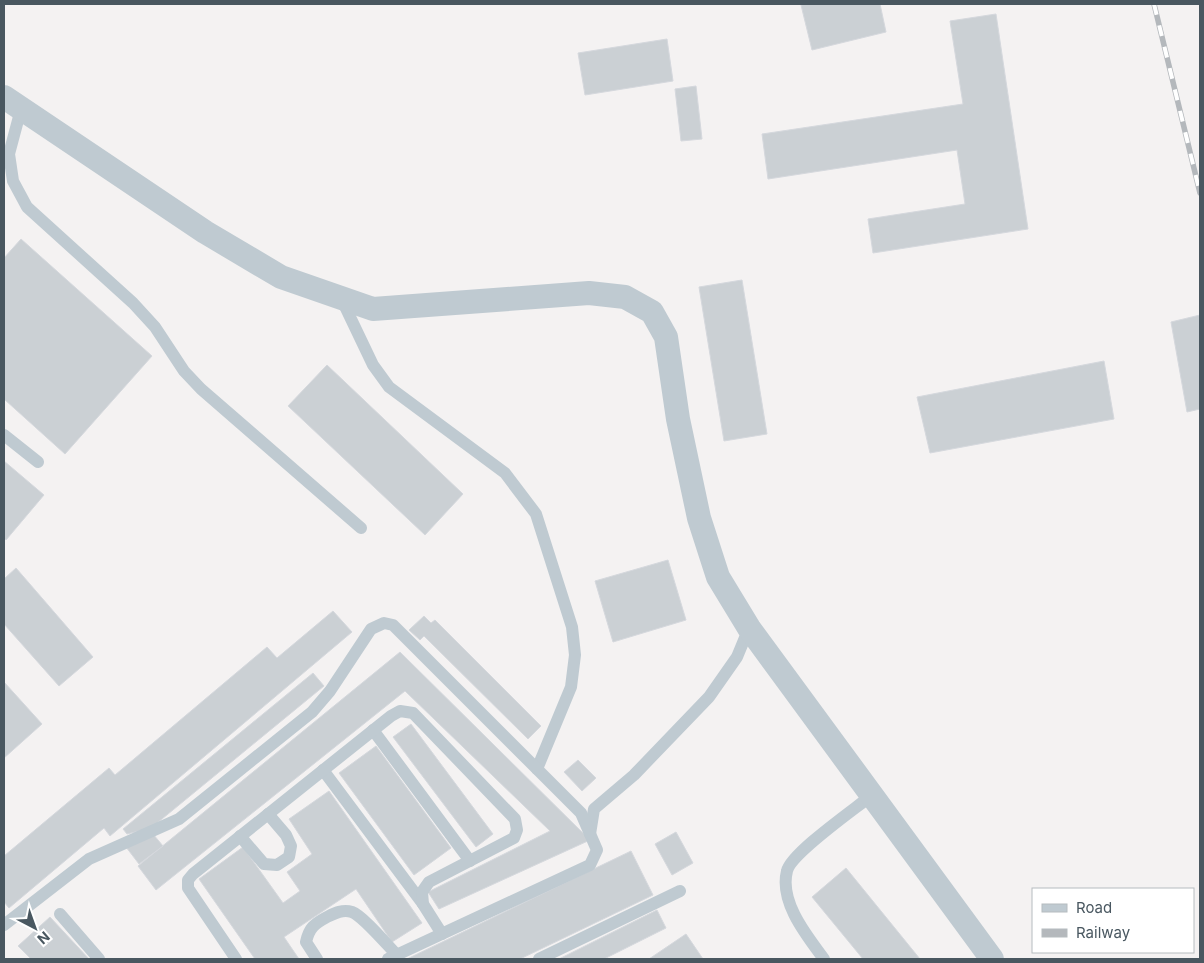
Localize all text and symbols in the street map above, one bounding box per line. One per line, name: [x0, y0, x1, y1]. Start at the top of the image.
legend: [1032, 888, 1194, 953]
text: Road: [1076, 898, 1112, 917]
north arrow: [10, 903, 60, 953]
text: Railway: [1076, 923, 1131, 942]
text: N: [34, 928, 53, 948]

